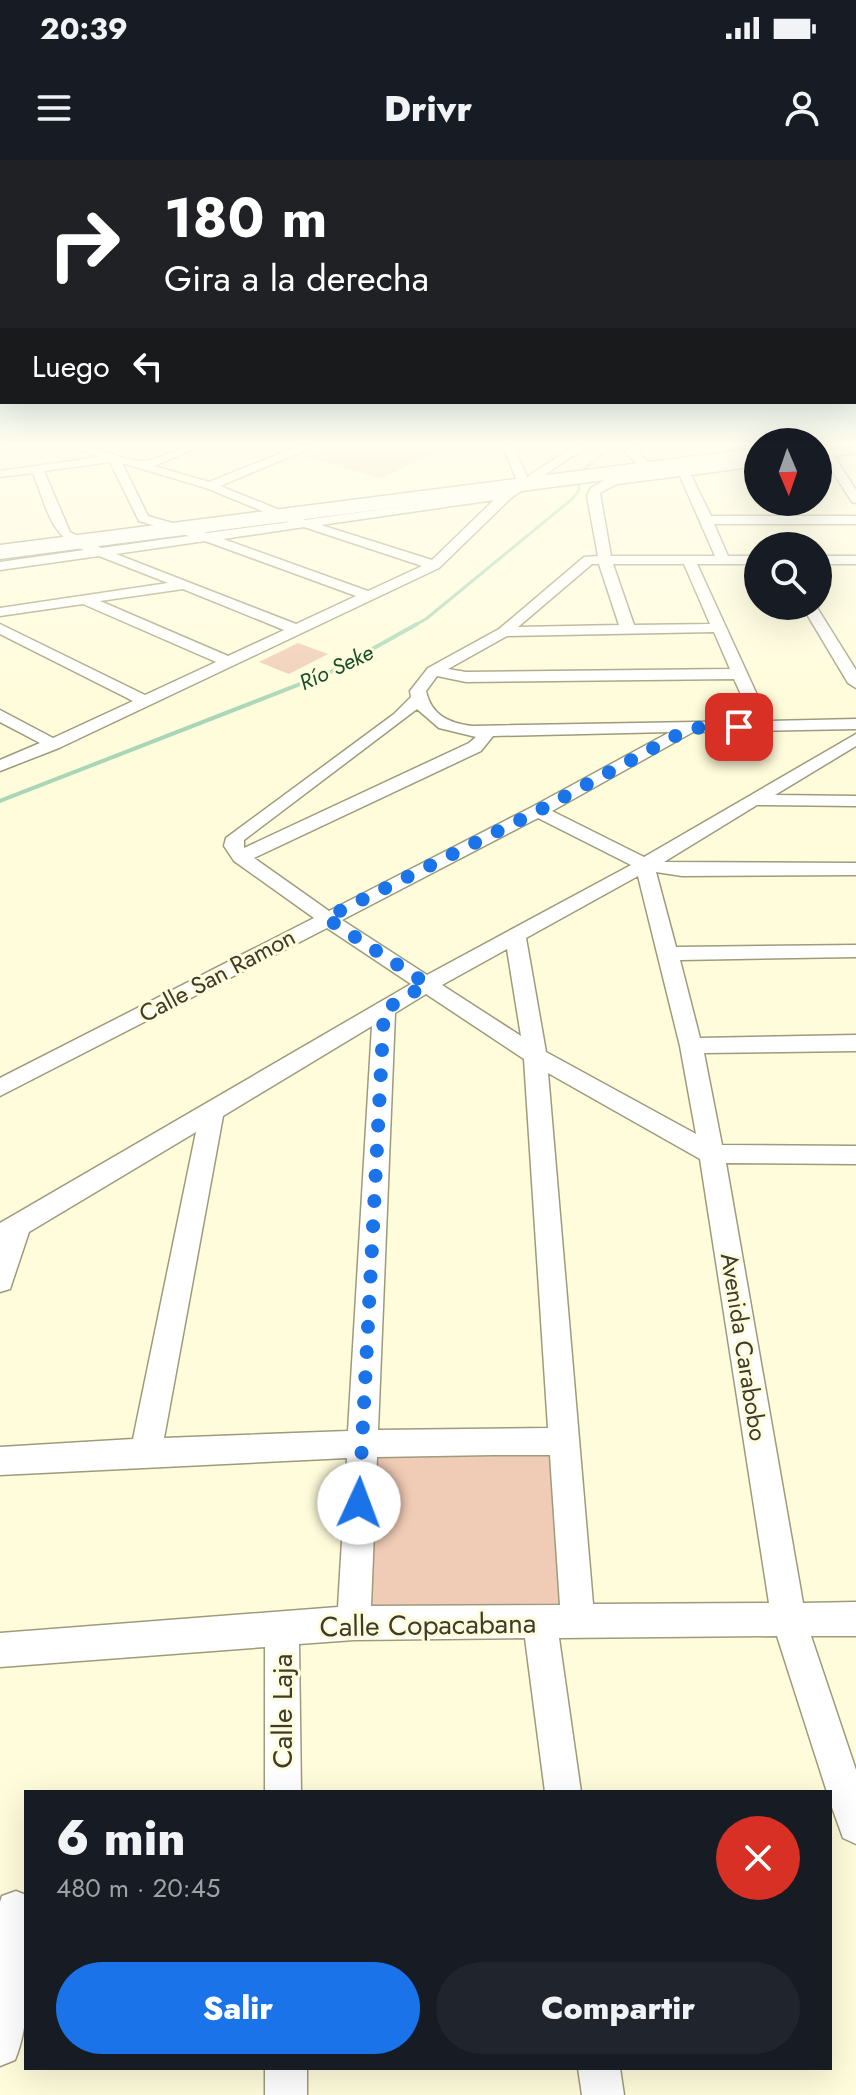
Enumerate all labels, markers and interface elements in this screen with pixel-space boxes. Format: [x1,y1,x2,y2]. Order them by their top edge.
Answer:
text: 20:39 [40,7,128,50]
text: Drivr [384,82,472,134]
icon: menu [32,86,76,130]
icon: person [780,86,824,130]
text: 180 m [164,177,327,258]
icon: right [32,192,136,296]
text: Gira a la derecha [164,252,429,304]
icon: left [126,344,170,388]
text: Luego [32,345,110,388]
north arrow [744,428,832,516]
map controls [744,428,832,620]
button: search [744,532,832,620]
water label: Río Seke [294,636,378,698]
pin [705,693,773,761]
icon: arrive [717,705,761,749]
street label: Calle San Ramon [133,919,301,1031]
street label: Avenida Carabobo [712,1251,776,1443]
position arrow [317,1461,401,1545]
street label: Calle Copacabana [319,1603,537,1647]
street label: Calle Laja [262,1654,303,1768]
text: 6 min [56,1804,186,1873]
button: close [716,1816,800,1900]
text: 480 m · 20:45 [56,1869,220,1907]
button: Salir [56,1962,420,2054]
button: Compartir [436,1962,800,2054]

